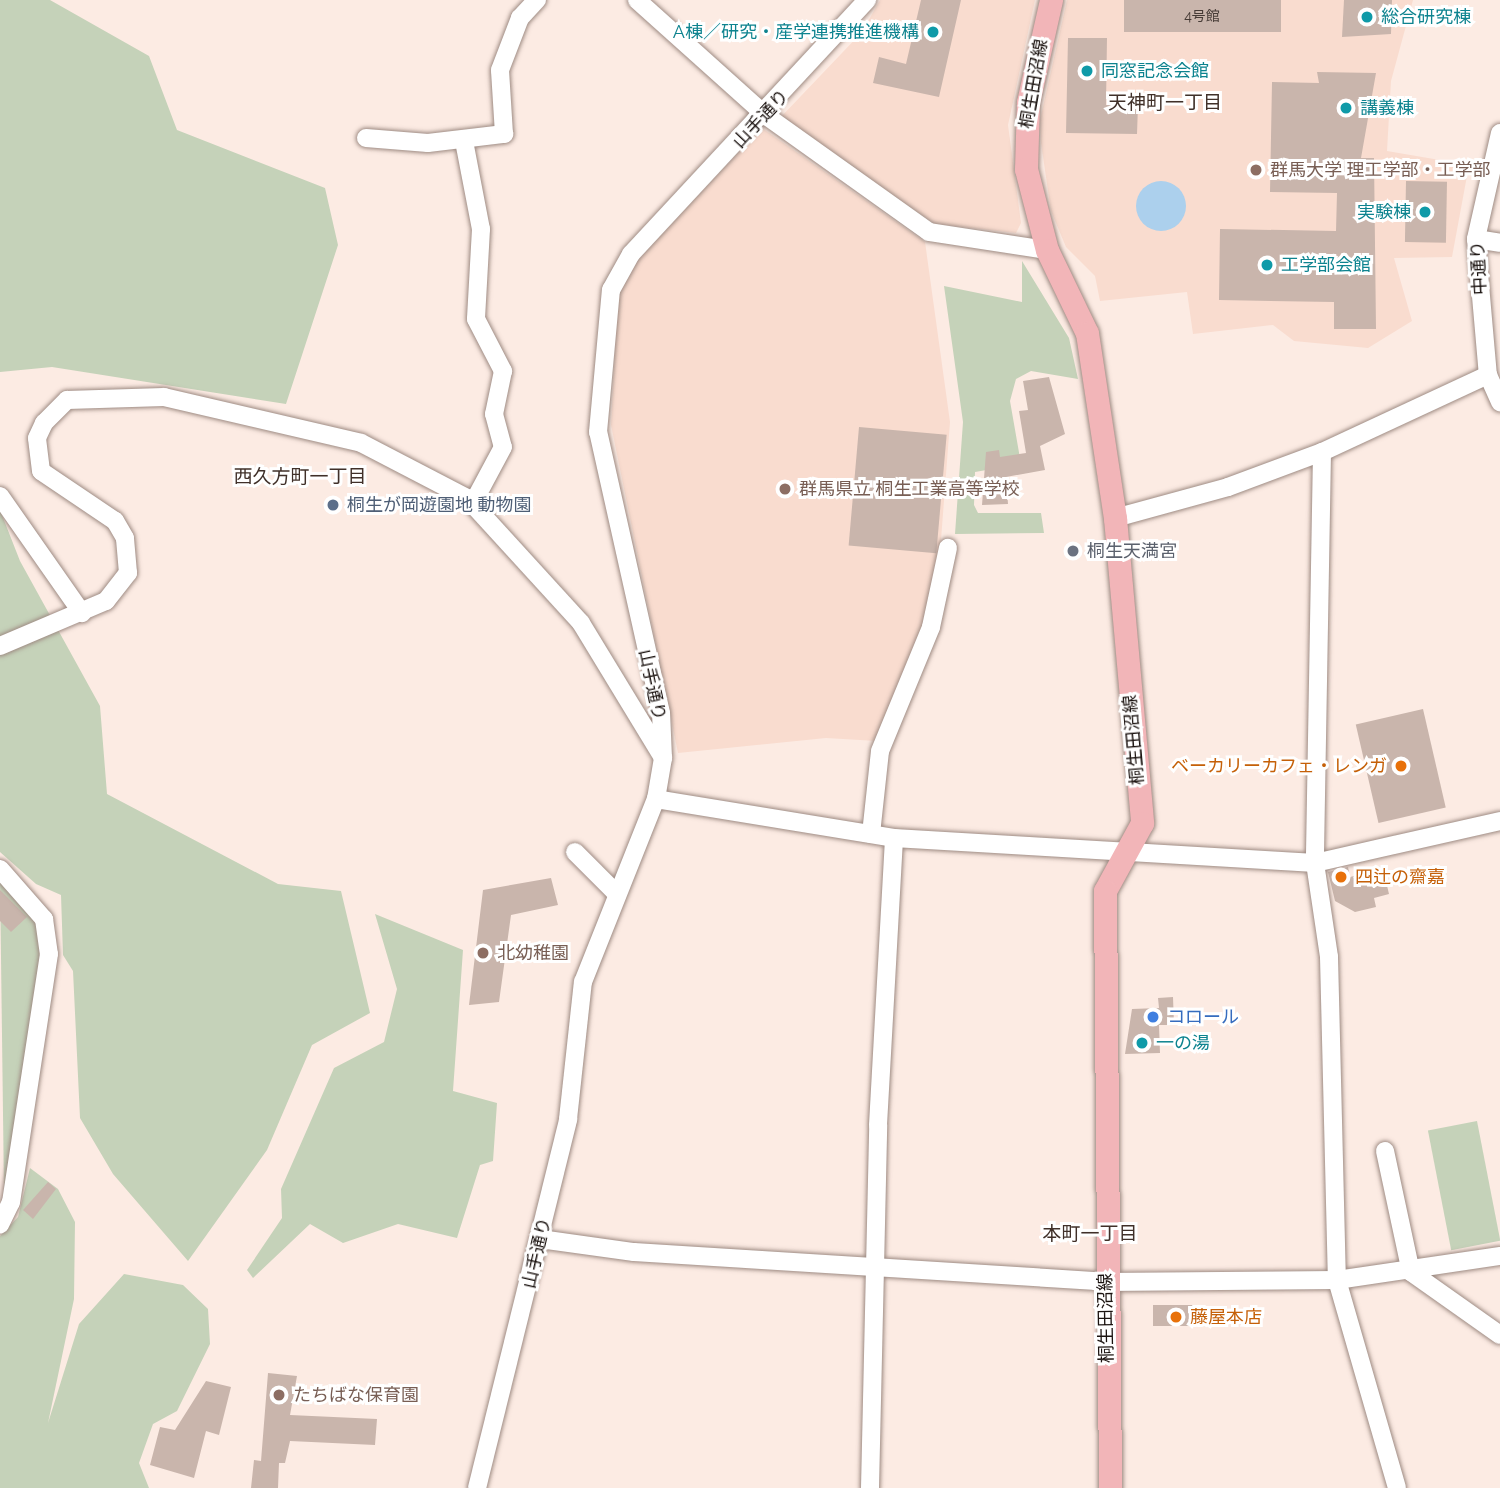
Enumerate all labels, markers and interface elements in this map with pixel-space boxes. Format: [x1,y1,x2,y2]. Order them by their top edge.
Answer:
place label: 総合研究棟 [1381,6,1471,28]
house number: 4号館 [1184,8,1220,24]
marker: 総合研究棟 [1359,9,1375,25]
place label: A棟／研究・産学連携推進機構 [673,21,919,43]
marker: A棟／研究・産学連携推進機構 [925,24,941,40]
street label: 桐生田沼線 [1016,38,1052,130]
place label: 同窓記念会館 [1101,60,1209,82]
marker: 同窓記念会館 [1079,63,1095,79]
street label: 山手通り [729,85,793,153]
district label: 天神町一丁目 [1108,92,1222,114]
place label: 講義棟 [1360,97,1414,119]
marker: 講義棟 [1338,100,1354,116]
place label: 群馬大学 理工学部・工学部 [1270,159,1491,181]
marker: 群馬大学 理工学部・工学部 [1248,162,1264,178]
place label: 実験棟 [1357,201,1411,223]
marker: 実験棟 [1417,204,1433,220]
street label: 中通り [1467,240,1491,296]
place label: 工学部会館 [1281,254,1371,276]
marker: 工学部会館 [1259,257,1275,273]
district label: 西久方町一丁目 [234,466,366,488]
place label: 群馬県立 桐生工業高等学校 [799,478,1020,500]
marker: 群馬県立 桐生工業高等学校 [777,481,793,497]
place label: 桐生が岡遊園地 動物園 [347,494,532,516]
marker: 桐生が岡遊園地 動物園 [325,497,341,513]
place label: 桐生天満宮 [1087,540,1177,562]
marker: 桐生天満宮 [1065,543,1081,559]
street label: 山手通り [634,648,670,722]
street label: 桐生田沼線 [1119,694,1149,786]
place label: ベーカリーカフェ・レンガ [1171,755,1387,777]
marker: ベーカリーカフェ・レンガ [1393,758,1409,774]
place label: 四辻の齋嘉 [1355,866,1445,888]
marker: 四辻の齋嘉 [1333,869,1349,885]
place label: 北幼稚園 [497,942,569,964]
marker: 北幼稚園 [475,945,491,961]
place label: コロール [1167,1006,1239,1028]
marker: コロール [1145,1009,1161,1025]
place label: 一の湯 [1156,1032,1210,1054]
marker: 一の湯 [1134,1035,1150,1051]
street label: 山手通り [518,1215,556,1291]
district label: 本町一丁目 [1043,1223,1137,1245]
street label: 桐生田沼線 [1094,1273,1118,1363]
place label: 藤屋本店 [1190,1306,1262,1328]
marker: 藤屋本店 [1168,1309,1184,1325]
place label: たちばな保育園 [293,1384,419,1406]
marker: たちばな保育園 [271,1387,287,1403]

